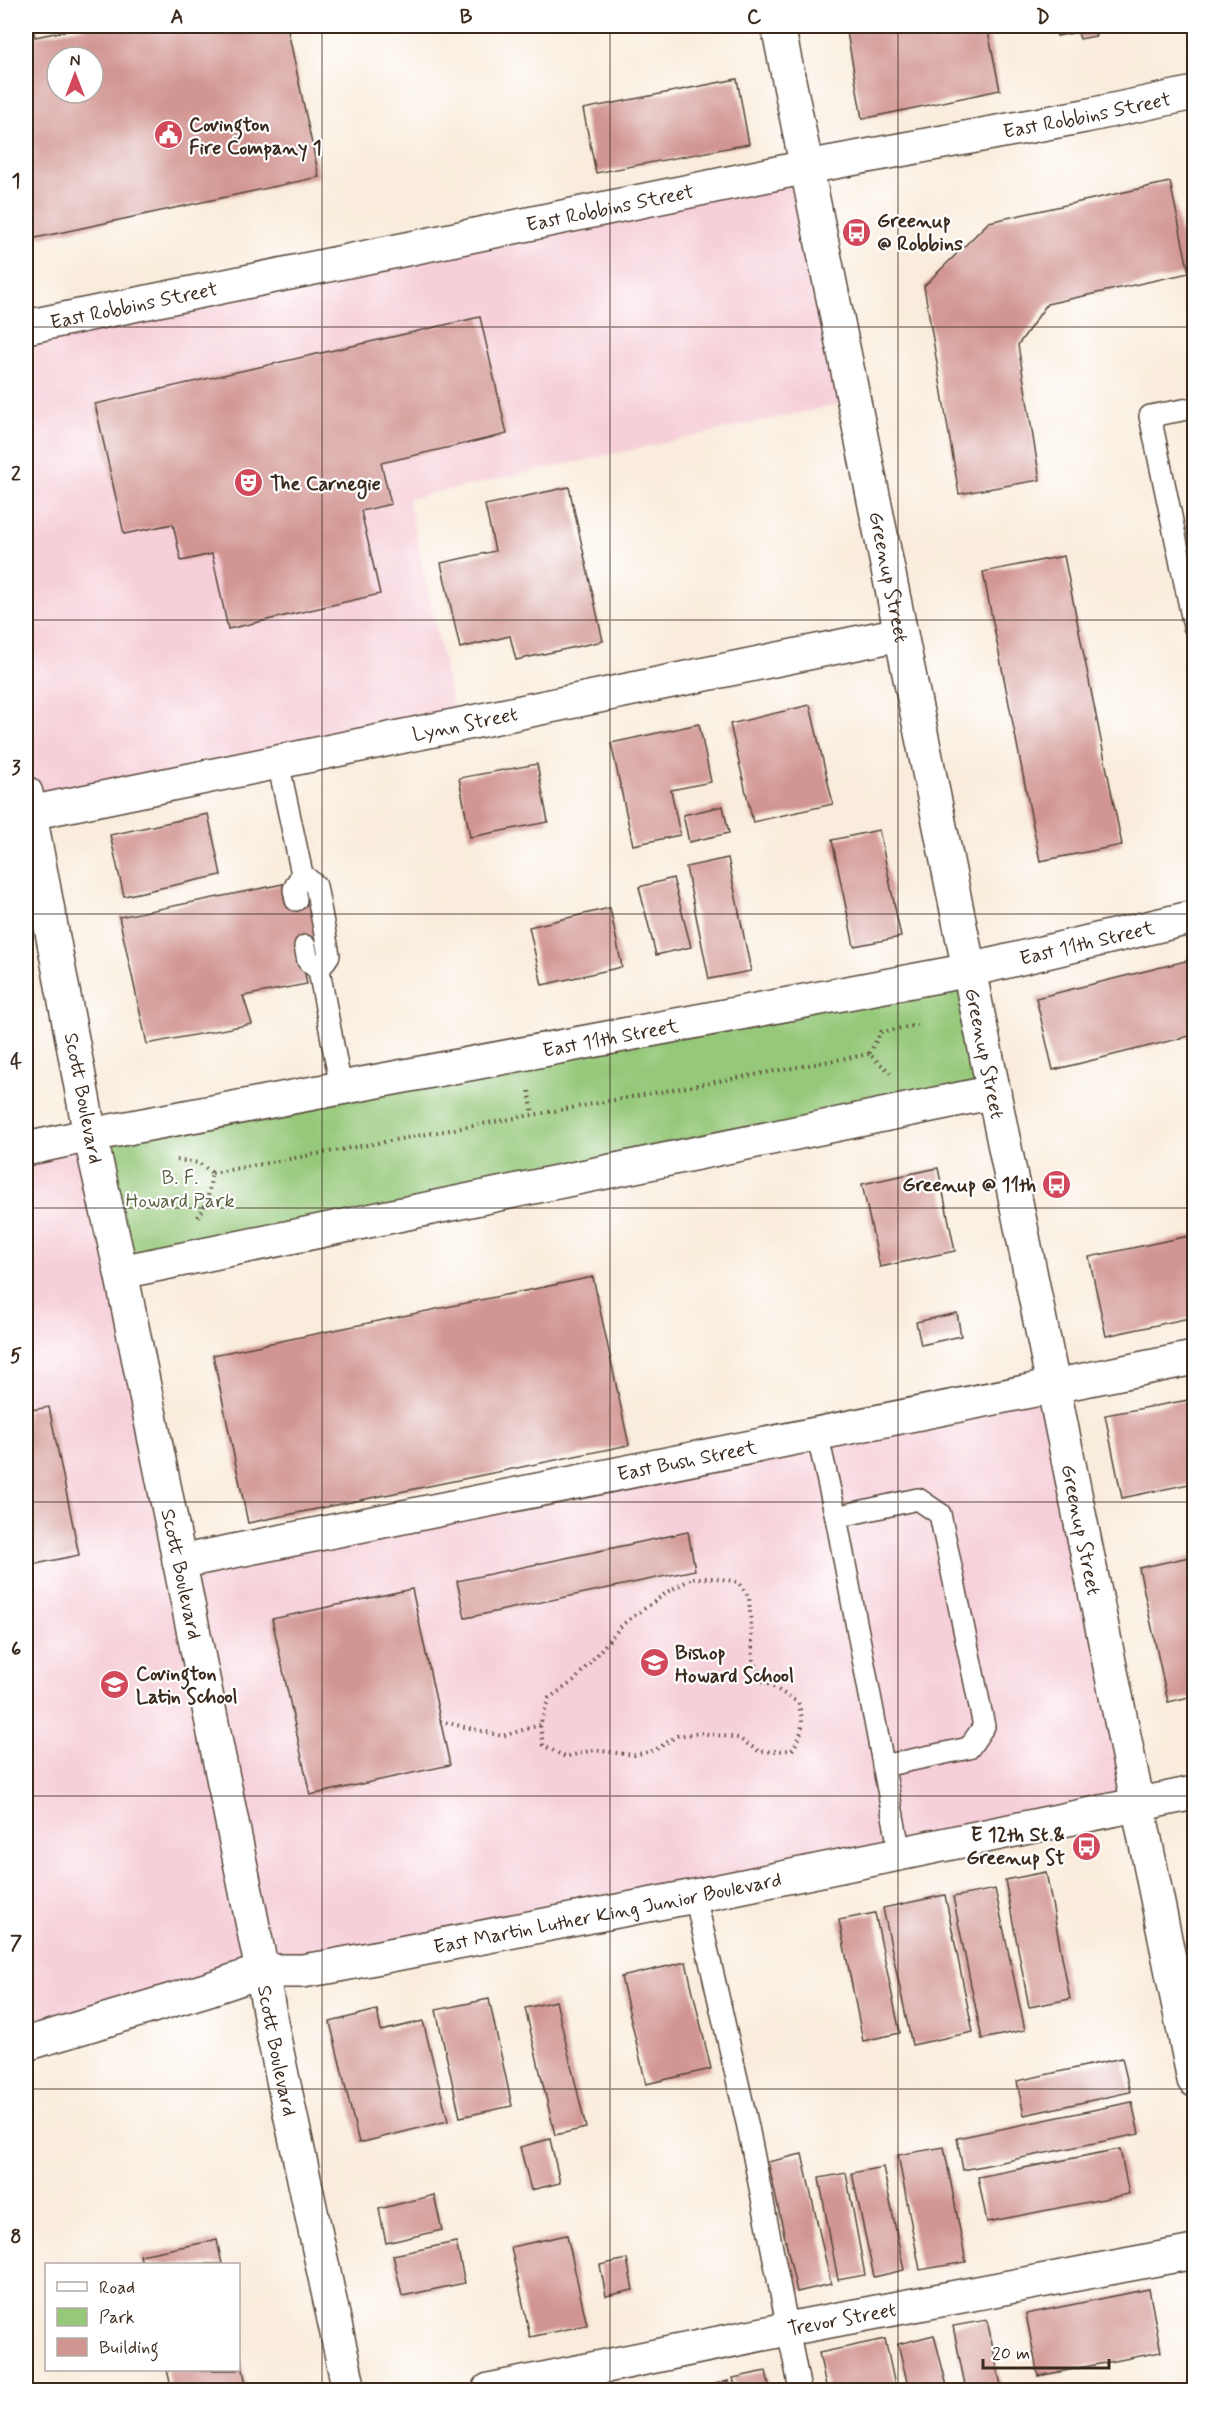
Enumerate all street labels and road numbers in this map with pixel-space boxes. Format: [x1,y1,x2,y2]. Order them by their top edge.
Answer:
street label: East Robbins Street [1001,86,1174,146]
street label: East Robbins Street [524,179,696,239]
street label: East Robbins Street [48,276,220,337]
street label: Greenup Street [861,509,914,645]
street label: Lynn Street [410,701,520,749]
street label: East 11th Street [1017,915,1158,973]
street label: Greenup Street [957,986,1010,1122]
street label: East 11th Street [540,1013,681,1065]
street label: Scott Boulevard [57,1031,108,1166]
street label: East Bush Street [615,1434,760,1489]
street label: Greenup Street [1054,1462,1107,1598]
street label: Scott Boulevard [154,1507,208,1642]
street label: East Martin Luther King Junior Boulevard [431,1867,784,1961]
street label: Scott Boulevard [250,1983,302,2119]
street label: Trevor Street [786,2297,899,2344]

